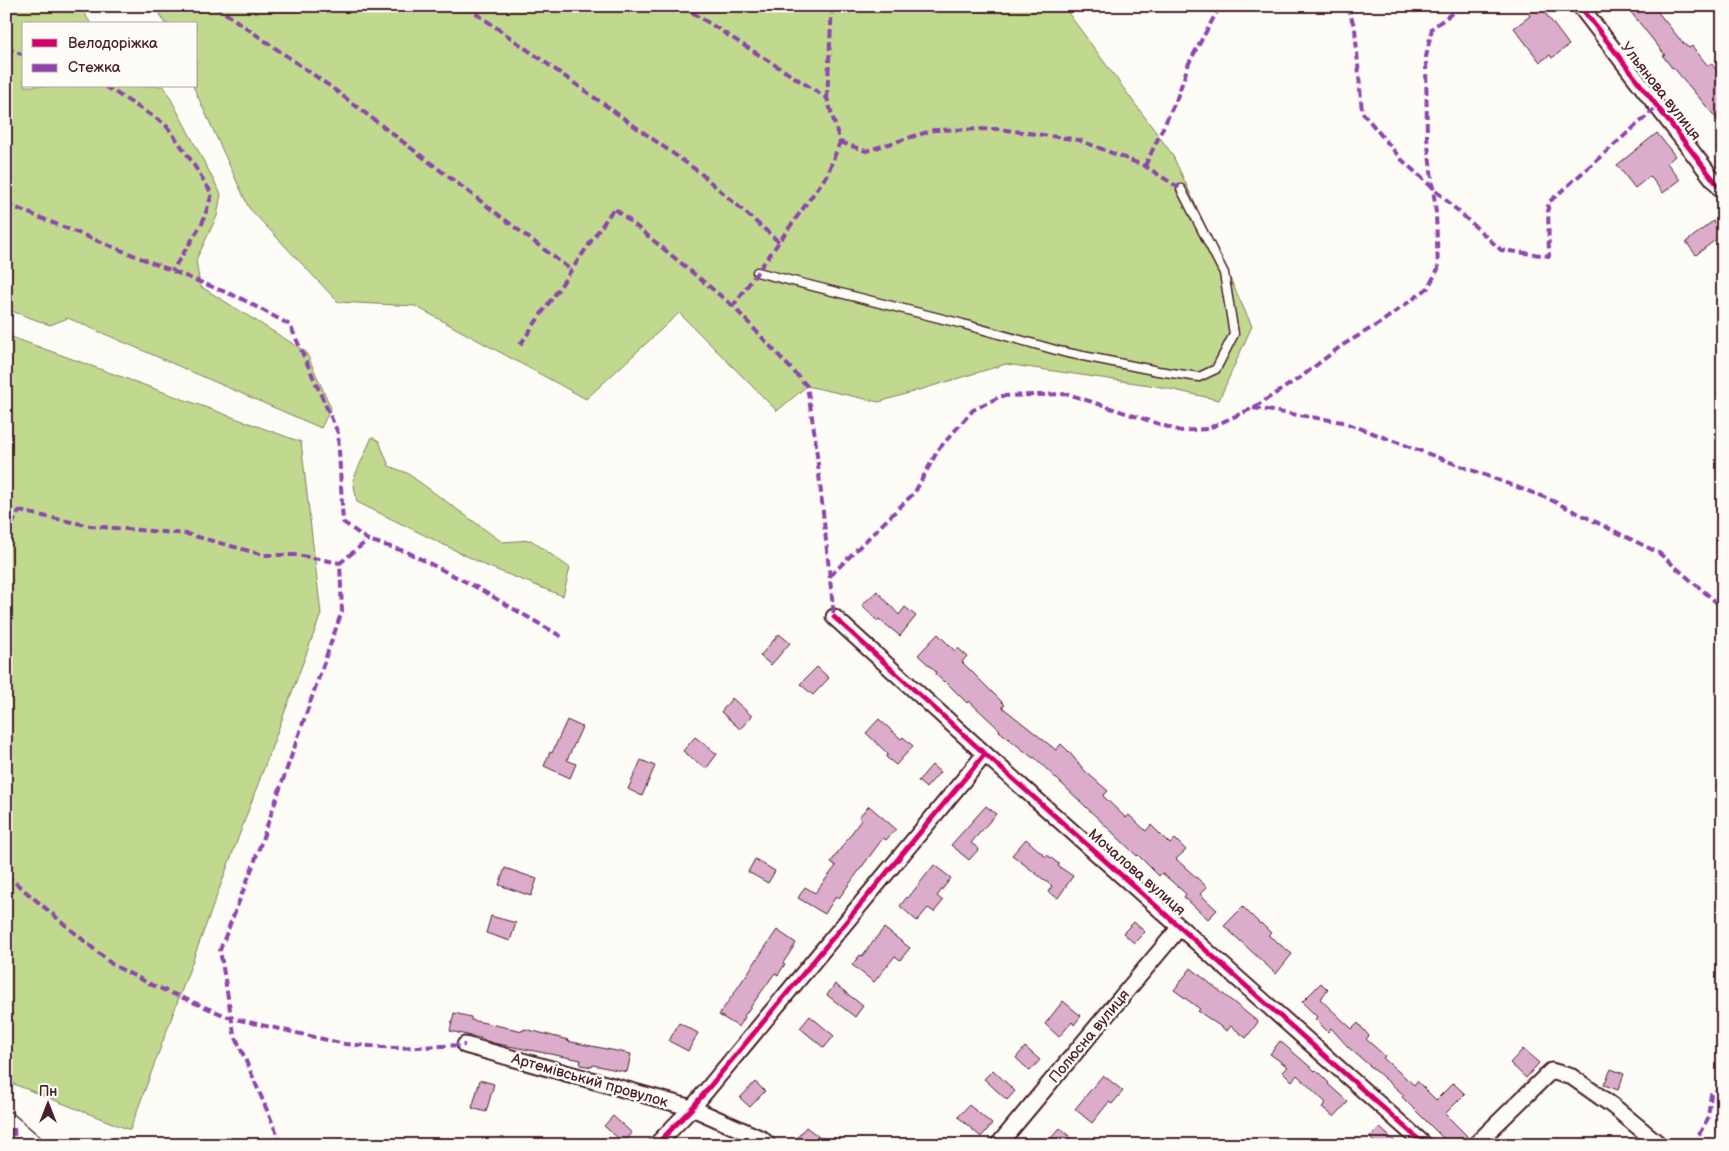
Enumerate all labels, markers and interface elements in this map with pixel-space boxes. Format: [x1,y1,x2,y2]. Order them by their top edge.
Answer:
legend [22,22,198,88]
text: Велодоріжка [68,34,158,53]
street label: Ульянова вулиця [1616,38,1705,144]
text: Стежка [68,58,121,77]
street label: Мочалова вулиця [1084,825,1189,920]
street label: Полюсна вулиця [1045,986,1134,1087]
street label: Артемівський провулок [509,1049,670,1112]
north arrow [22,1078,72,1128]
text: Пн [39,1083,57,1100]

